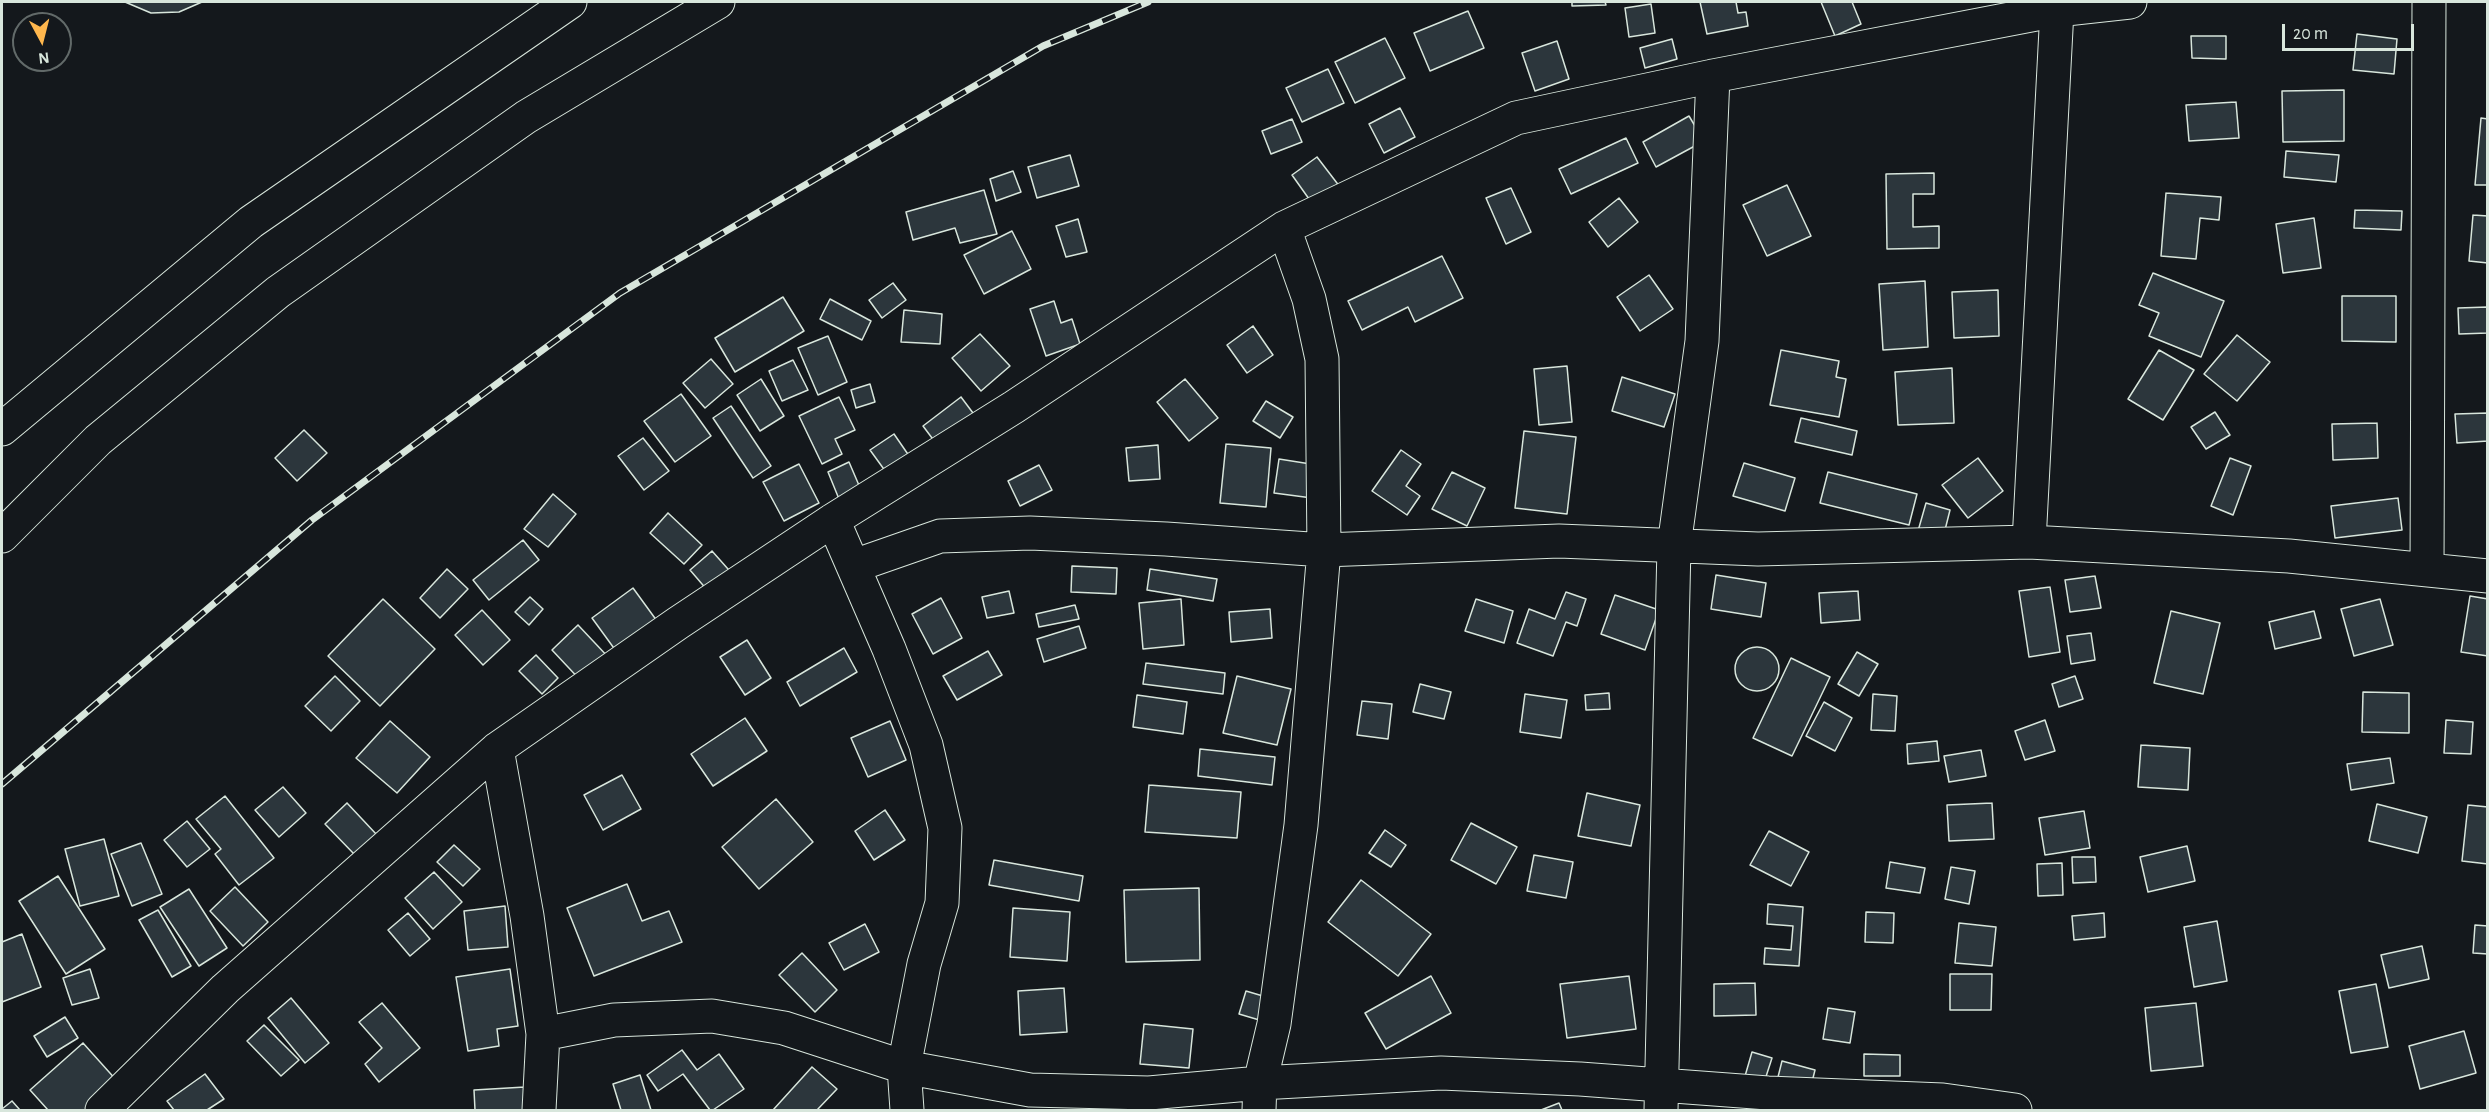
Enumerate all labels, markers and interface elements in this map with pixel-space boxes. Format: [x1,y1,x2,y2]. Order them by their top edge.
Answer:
north arrow [12,12,72,72]
scale bar [2285,12,2417,50]
text: 20 m [2293,25,2328,43]
text: N [37,49,50,66]

